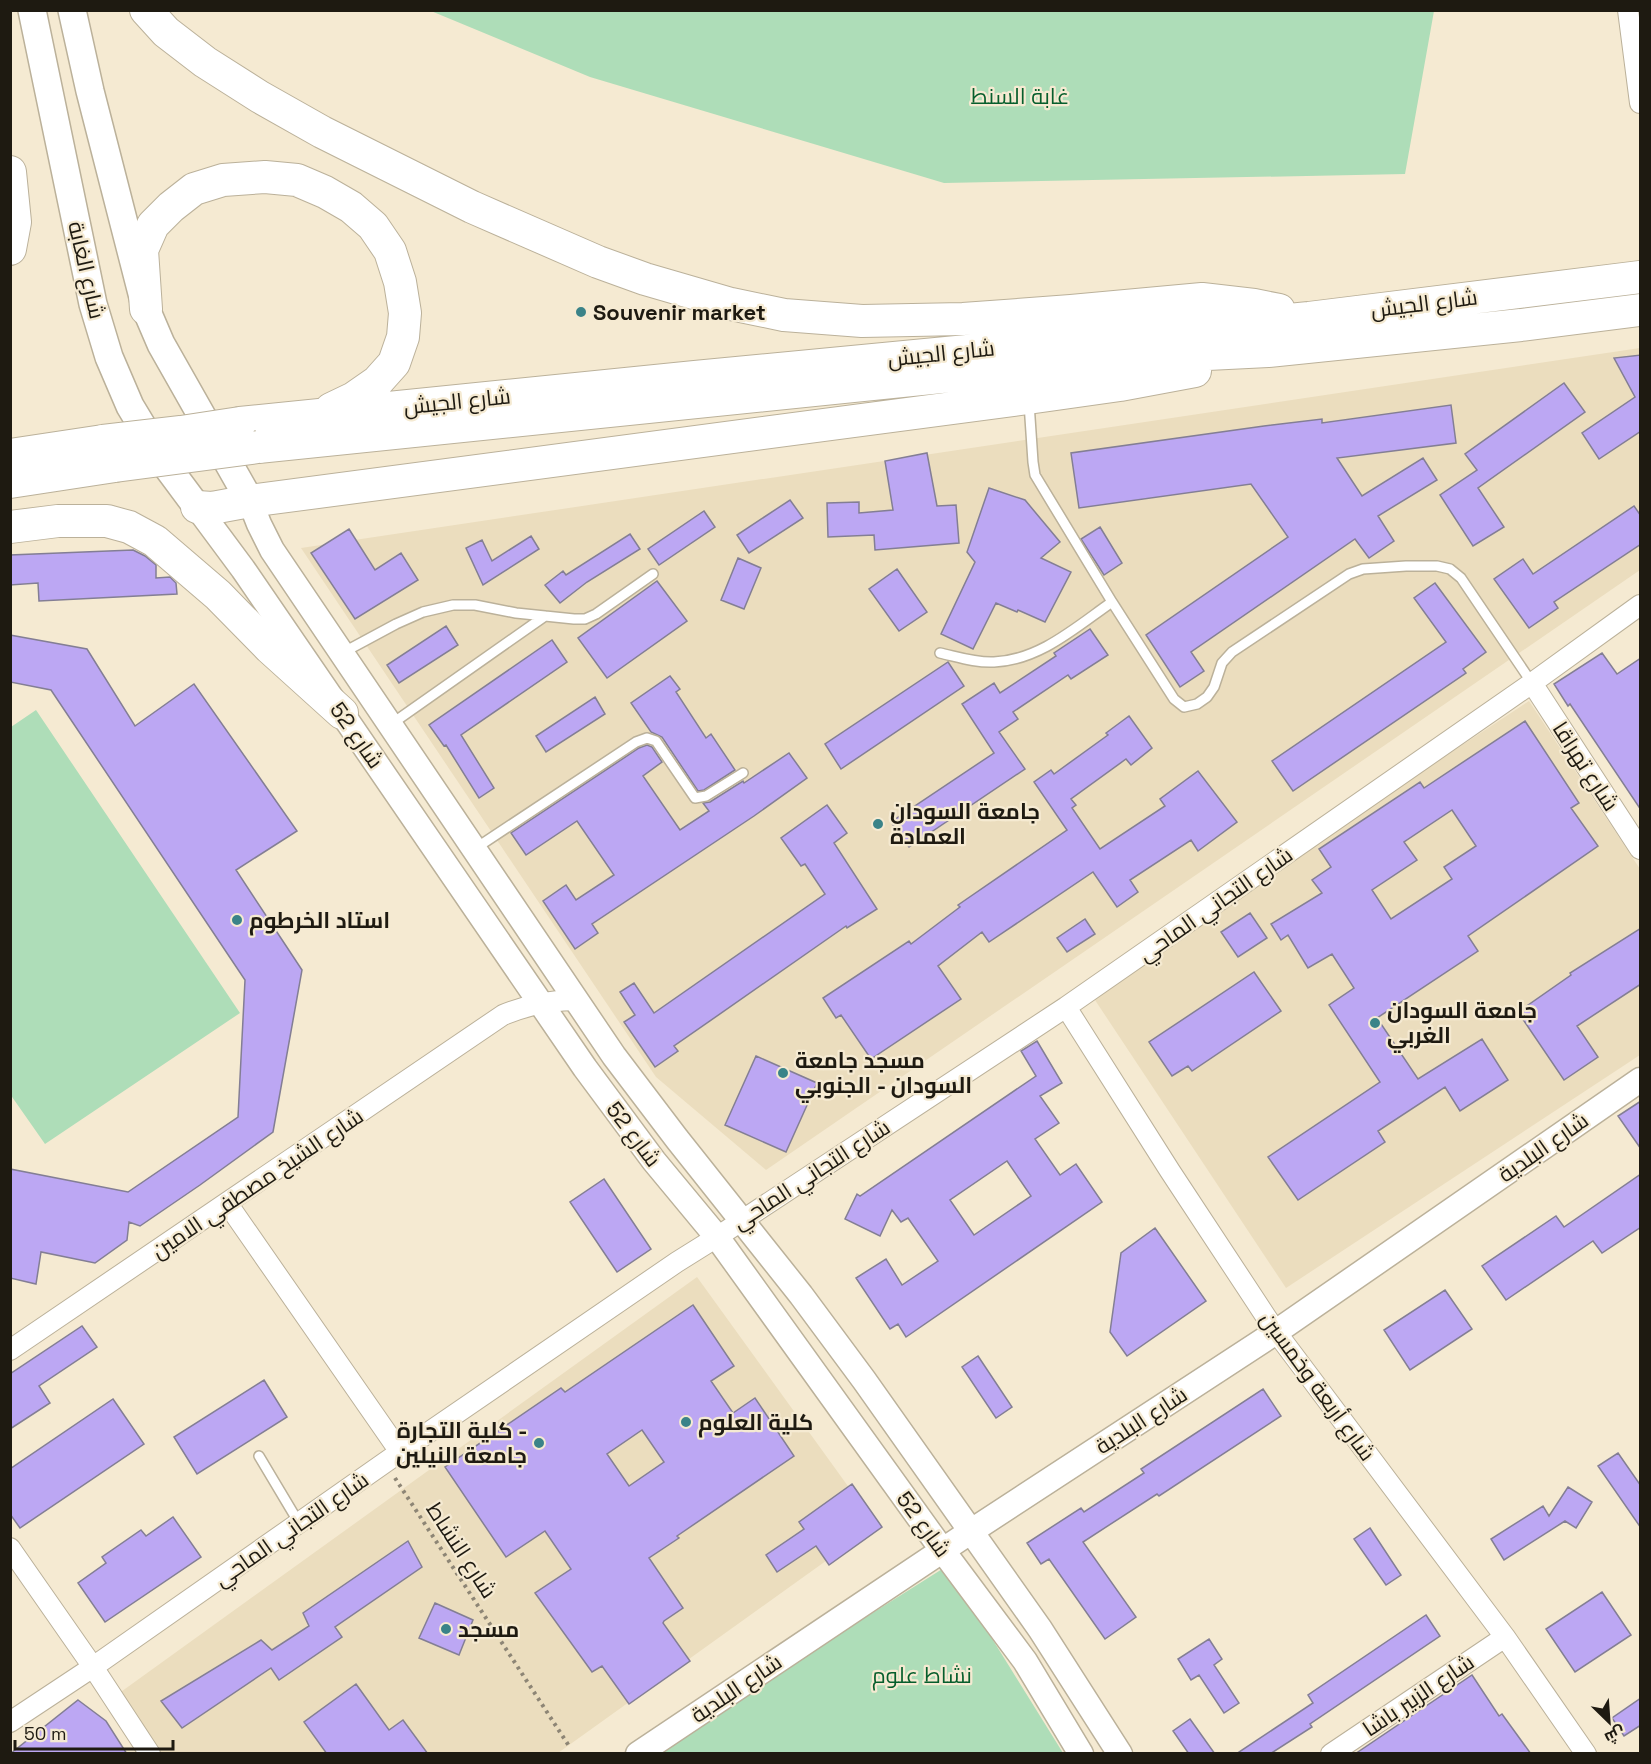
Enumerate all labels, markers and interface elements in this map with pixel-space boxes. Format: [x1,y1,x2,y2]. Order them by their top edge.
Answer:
park label: غابة السنط [971,82,1069,110]
street label: شارع الغابة [61,218,112,322]
street label: شارع الجيش [1369,283,1479,324]
place label: Souvenir market [593,298,766,326]
marker: Souvenir market [574,305,588,319]
street label: شارع الجيش [886,333,996,374]
street label: شارع الجيش [402,381,512,422]
street label: شارع 52 [323,696,390,774]
street label: شارع تهراقا [1546,716,1625,817]
place label: جامعة السودان العمادة [890,797,1040,850]
marker: جامعة السودان العمادة [871,817,885,831]
street label: شارع التجاني الماحي [1132,840,1299,970]
place label: استاد الخرطوم [249,906,390,936]
marker: استاد الخرطوم [230,913,244,927]
place label: جامعة السودان الغربي [1387,996,1537,1053]
marker: جامعة السودان الغربي [1368,1016,1382,1030]
place label: مسجد جامعة السودان - الجنوبي [795,1046,972,1103]
marker: مسجد جامعة السودان - الجنوبي [776,1066,790,1080]
street label: شارع 52 [600,1096,668,1173]
street label: شارع الشيخ مصطفي الامين [146,1102,370,1267]
street label: شارع البلدية [1492,1106,1594,1189]
street label: شارع التجاني الماحي [727,1113,897,1238]
street label: شارع أربعة وخمسين [1254,1306,1382,1467]
street label: شارع البلدية [1090,1380,1193,1461]
place label: كلية العلوم [698,1408,813,1438]
marker: كلية العلوم [679,1415,693,1429]
place label: كلية التجارة - جامعة النيلين [396,1416,527,1469]
marker: كلية التجارة - جامعة النيلين [532,1436,546,1450]
street label: شارع التجاني الماحي [208,1465,375,1595]
street label: شارع 52 [890,1486,957,1563]
street label: شارع النشاط [420,1497,503,1604]
place label: مسجد [458,1615,519,1643]
marker: مسجد [439,1622,453,1636]
street label: شارع البلدية [685,1647,787,1729]
street label: شارع الزبير باشا [1357,1647,1480,1743]
park label: نشاط علوم [872,1661,972,1691]
north arrow [1579,1692,1639,1752]
scale bar [15,1713,172,1751]
text: ش [1601,1721,1629,1749]
text: 50 m [24,1722,66,1745]

